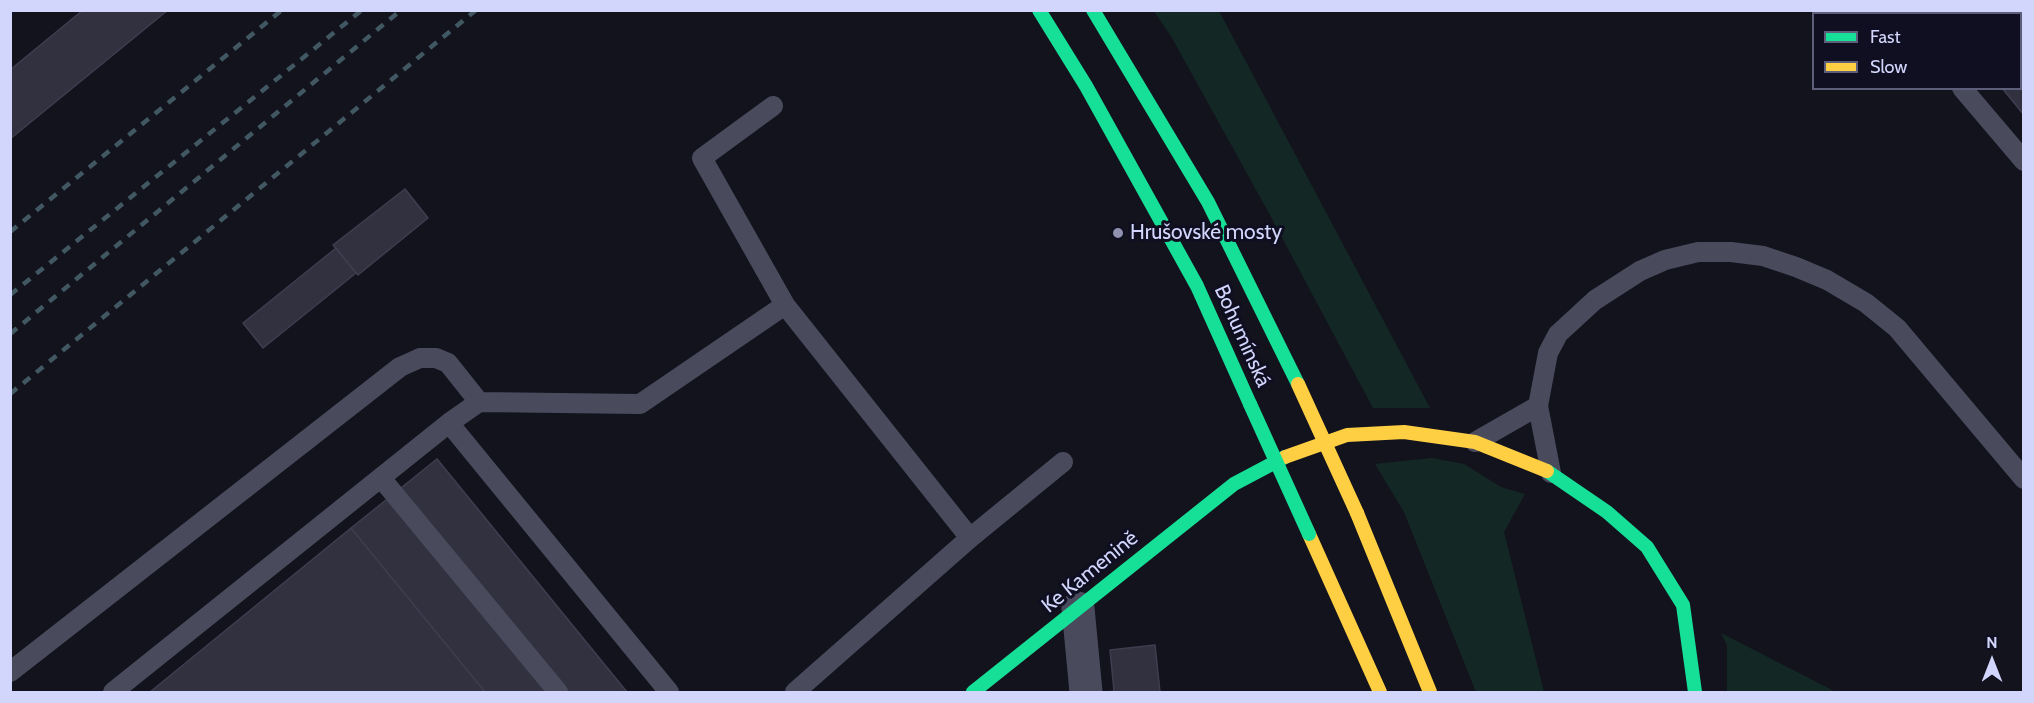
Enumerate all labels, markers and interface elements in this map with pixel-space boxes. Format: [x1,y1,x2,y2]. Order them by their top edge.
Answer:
legend [1812,12,2022,90]
text: Fast [1870,26,1901,48]
text: Slow [1870,56,1907,78]
place label: Hrušovské mosty [1130,220,1282,246]
marker: Hrušovské mosty [1111,226,1125,240]
street label: Bohumínská [1208,281,1276,391]
street label: Ke Kamenině [1037,526,1143,618]
north arrow [1962,631,2022,691]
text: N [1986,633,1998,652]

